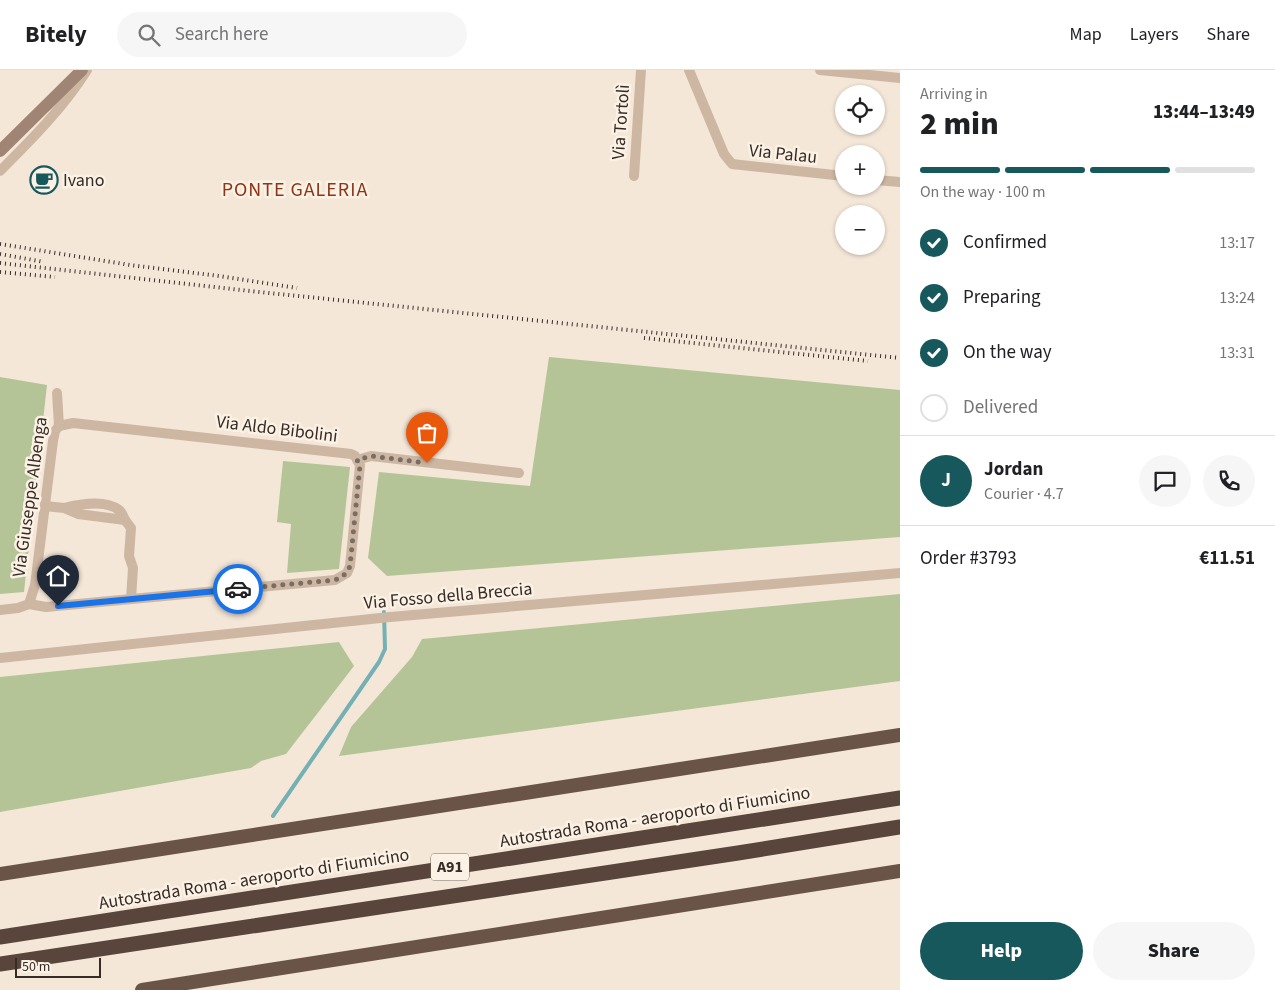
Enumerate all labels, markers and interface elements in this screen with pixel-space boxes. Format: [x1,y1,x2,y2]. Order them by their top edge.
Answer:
search box [117,12,467,57]
text: Bitely [25,17,87,52]
icon: search [135,21,163,49]
text: Search here [175,21,268,48]
text: Map [1070,22,1102,47]
text: Layers [1130,22,1179,47]
text: Share [1207,22,1250,47]
street label: Via Tortolì [606,83,636,161]
text: Arriving in [920,83,988,105]
map controls [835,85,885,255]
button: locate [835,85,885,135]
text: 13:44–13:49 [1153,99,1255,126]
text: 2 min [920,101,999,147]
street label: Via Palau [748,138,818,170]
button: + [835,145,885,195]
cafe icon: Ivano [29,165,59,195]
place label: Ivano [63,168,104,193]
district label: PONTE GALERIA [222,176,368,204]
text: On the way · 100 m [920,181,1045,203]
button: − [835,205,885,255]
icon: check [920,229,948,257]
text: Confirmed [963,229,1047,256]
text: 13:17 [1219,232,1255,254]
icon: check [920,284,948,312]
text: Preparing [963,284,1041,311]
text: 13:24 [1219,287,1255,309]
icon: check [920,339,948,367]
text: On the way [963,339,1052,366]
text: 13:31 [1219,342,1255,364]
text: Delivered [963,394,1038,421]
street label: Via Aldo Bibolini [215,409,339,449]
pin [406,412,448,463]
street label: Via Giuseppe Albenga [6,415,54,579]
icon: bag [413,419,441,447]
button: chat [1139,455,1191,507]
button: phone [1203,455,1255,507]
text: Jordan [984,456,1043,483]
text: J [941,467,951,494]
text: Courier · 4.7 [984,483,1064,505]
text: Order #3793 [920,545,1017,572]
text: €11.51 [1199,545,1255,572]
pin [37,555,79,606]
icon: home [44,562,72,590]
courier [213,564,263,614]
icon: car [224,575,252,603]
street label: Via Fosso della Breccia [363,576,533,616]
street label: Autostrada Roma - aeroporto di Fiumicino [498,780,812,854]
street label: Autostrada Roma - aeroporto di Fiumicino [97,842,411,916]
road number: A91 [431,854,469,880]
button: Help [920,922,1083,980]
button: Share [1093,922,1255,980]
scale bar [15,955,101,978]
text: 50 m [22,957,50,977]

